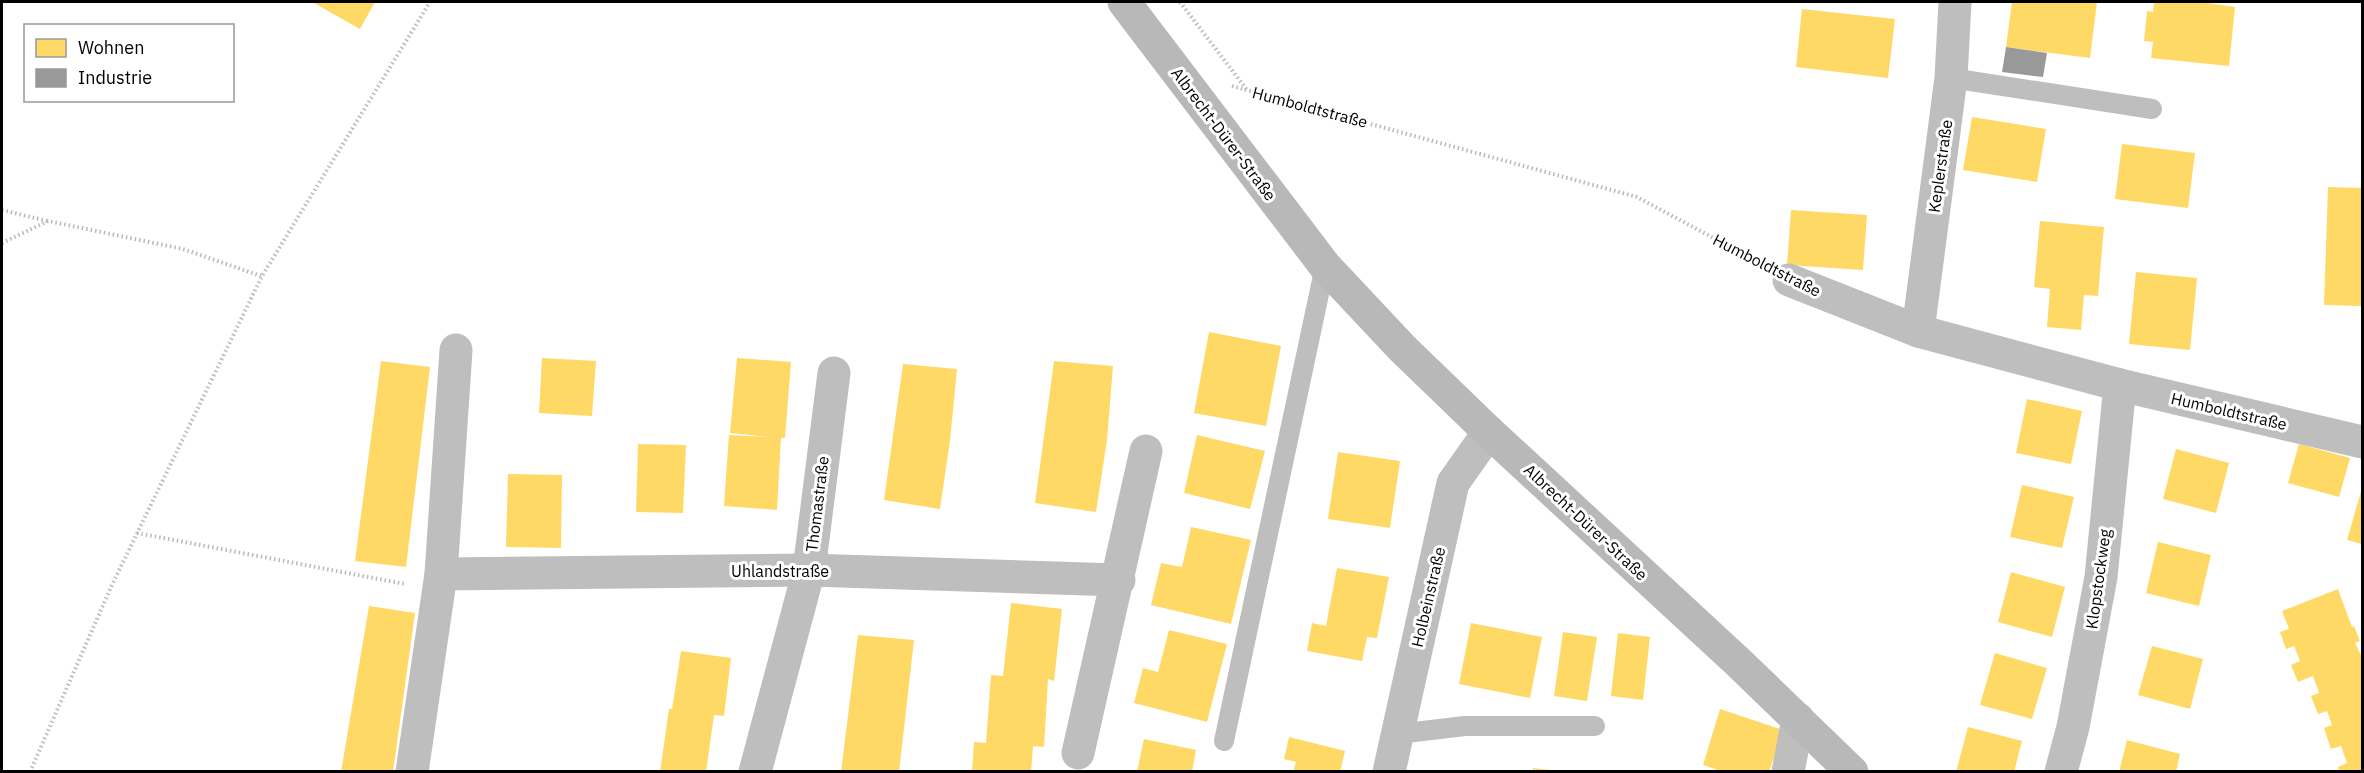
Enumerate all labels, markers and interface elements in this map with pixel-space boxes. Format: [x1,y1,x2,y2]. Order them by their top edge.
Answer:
legend [24,24,234,102]
text: Wohnen [78,36,144,59]
street label: Albrecht-Dürer-Straße [1167,63,1281,205]
text: Industrie [78,66,152,89]
street label: Humboldtstraße [1250,82,1370,132]
street label: Keplerstraße [1924,118,1956,214]
street label: Humboldtstraße [1710,229,1825,301]
street label: Humboldtstraße [2169,388,2289,434]
street label: Thomastraße [801,455,833,553]
street label: Albrecht-Dürer-Straße [1520,460,1652,585]
street label: Klopstockweg [2081,527,2115,630]
street label: Holbeinstraße [1407,545,1449,649]
street label: Uhlandstraße [731,561,829,581]

